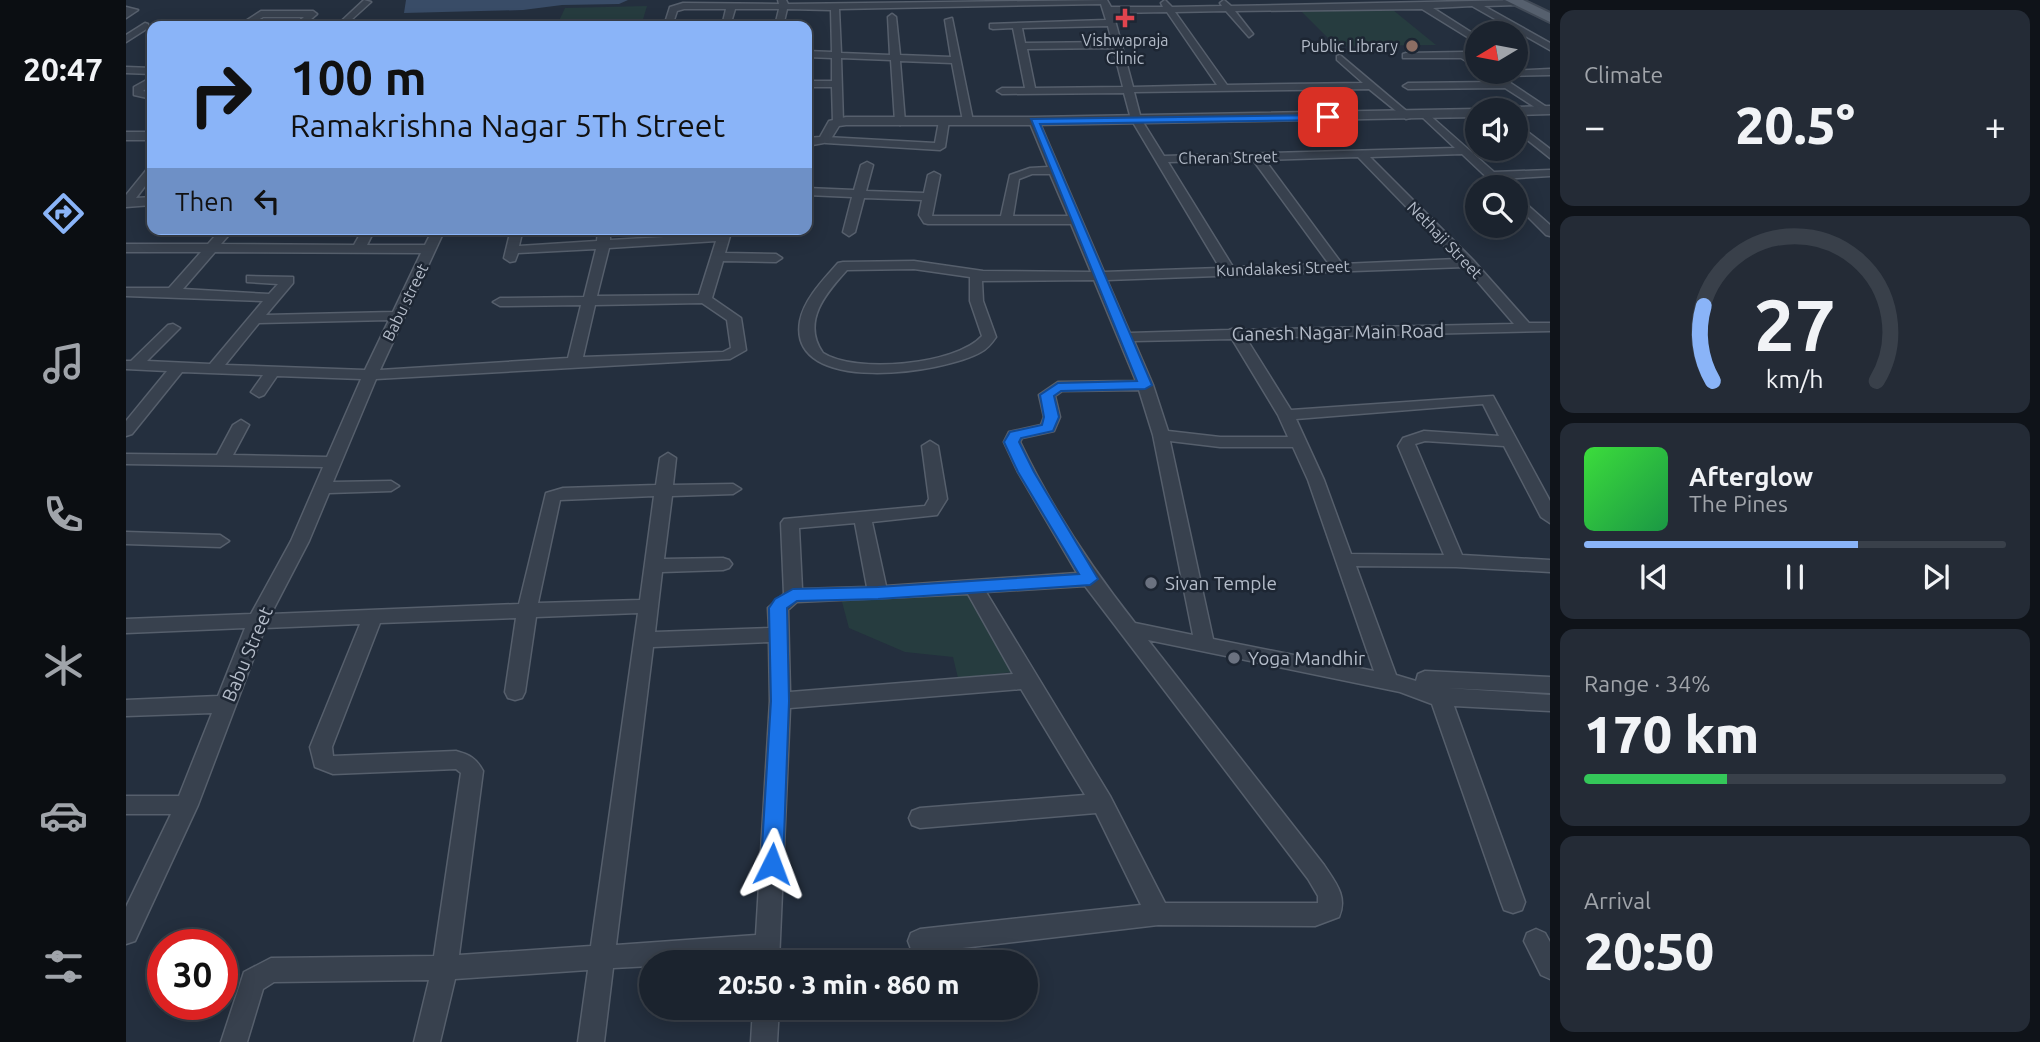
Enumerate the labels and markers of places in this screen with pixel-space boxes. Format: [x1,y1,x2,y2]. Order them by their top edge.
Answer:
marker: Vishwapraja Clinic [1115,8,1135,28]
place label: Vishwapraja Clinic [1082,31,1169,67]
place label: Public Library [1301,37,1398,55]
marker: Public Library [1404,38,1420,54]
pin [1298,87,1358,147]
place label: Sivan Temple [1165,572,1277,594]
marker: Sivan Temple [1143,575,1159,591]
place label: Yoga Mandhir [1248,647,1365,669]
marker: Yoga Mandhir [1226,650,1242,666]

